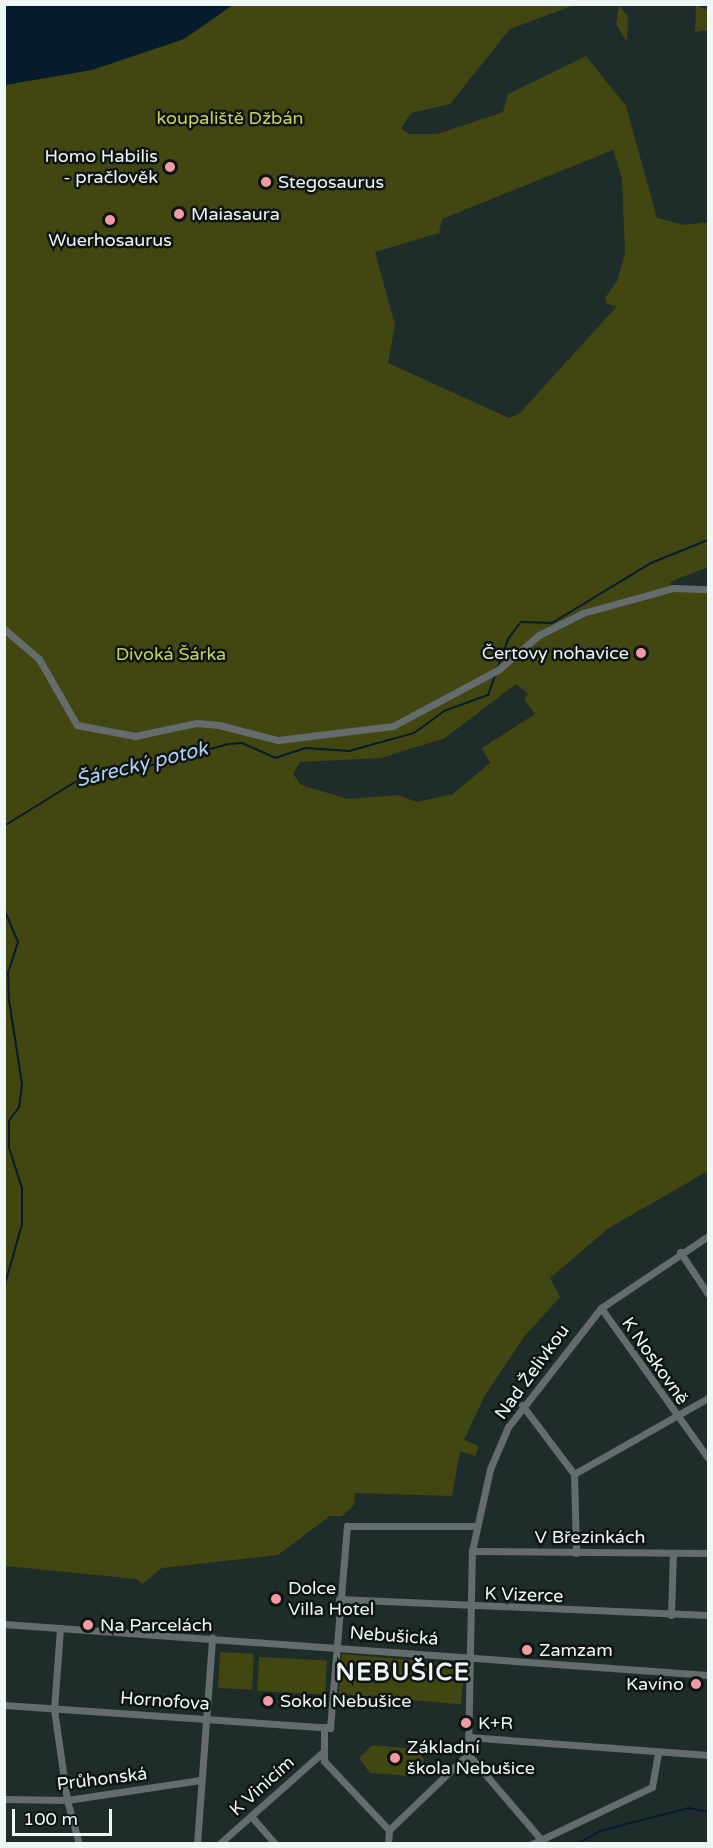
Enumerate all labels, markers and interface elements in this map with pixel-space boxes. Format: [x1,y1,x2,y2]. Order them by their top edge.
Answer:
park label: koupaliště Džbán [156,107,304,129]
place label: Homo Habilis - pračlověk [44,146,158,188]
marker: Homo Habilis - pračlověk [163,160,177,174]
place label: Stegosaurus [278,171,384,193]
marker: Stegosaurus [259,175,273,189]
place label: Maiasaura [191,203,280,225]
marker: Maiasaura [172,207,186,221]
marker: Wuerhosaurus [103,213,117,227]
place label: Wuerhosaurus [48,229,172,251]
place label: Čertovy nohavice [482,642,629,664]
park label: Divoká Šárka [116,643,226,665]
marker: Čertovy nohavice [634,646,648,660]
water label: Šárecký potok [74,737,210,793]
street label: K Noskovně [617,1313,693,1409]
street label: Nad Želivkou [490,1320,574,1424]
street label: V Březinkách [534,1526,646,1548]
place label: Dolce Villa Hotel [288,1578,374,1620]
street label: K Vizerce [484,1583,564,1607]
marker: Dolce Villa Hotel [269,1592,283,1606]
place label: Na Parcelách [100,1614,212,1636]
marker: Na Parcelách [81,1618,95,1632]
street label: Nebušická [349,1622,439,1650]
place label: Zamzam [539,1639,613,1661]
marker: Zamzam [520,1643,534,1657]
district label: NEBUŠICE [335,1659,471,1687]
place label: Kavíno [626,1673,684,1695]
marker: Kavíno [689,1677,703,1691]
street label: Hornofova [119,1687,211,1715]
place label: Sokol Nebušice [280,1690,411,1712]
marker: Sokol Nebušice [261,1694,275,1708]
place label: K+R [478,1712,513,1734]
marker: K+R [459,1716,473,1730]
place label: Základní škola Nebušice [407,1737,535,1780]
street label: K Vinicím [225,1751,299,1821]
marker: Základní škola Nebušice [388,1751,402,1765]
street label: Průhonská [55,1763,149,1795]
scale bar [15,1797,116,1835]
text: 100 m [23,1808,78,1830]

